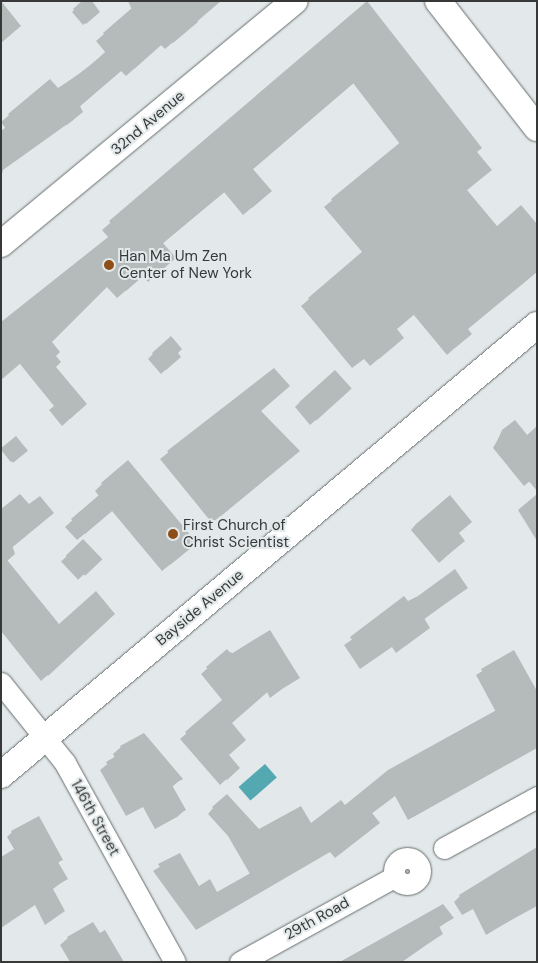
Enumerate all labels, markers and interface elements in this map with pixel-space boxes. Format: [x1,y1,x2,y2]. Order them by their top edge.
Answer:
street label: 32nd Avenue [108,87,188,159]
place label: Han Ma Um Zen Center of New York [119,247,252,282]
marker: Han Ma Um Zen Center of New York [103,259,115,271]
place label: First Church of Christ Scientist [183,516,289,551]
marker: First Church of Christ Scientist [167,528,179,540]
street label: Bayside Avenue [153,566,247,650]
street label: 146th Street [67,777,123,859]
street label: 29th Road [281,894,353,944]

